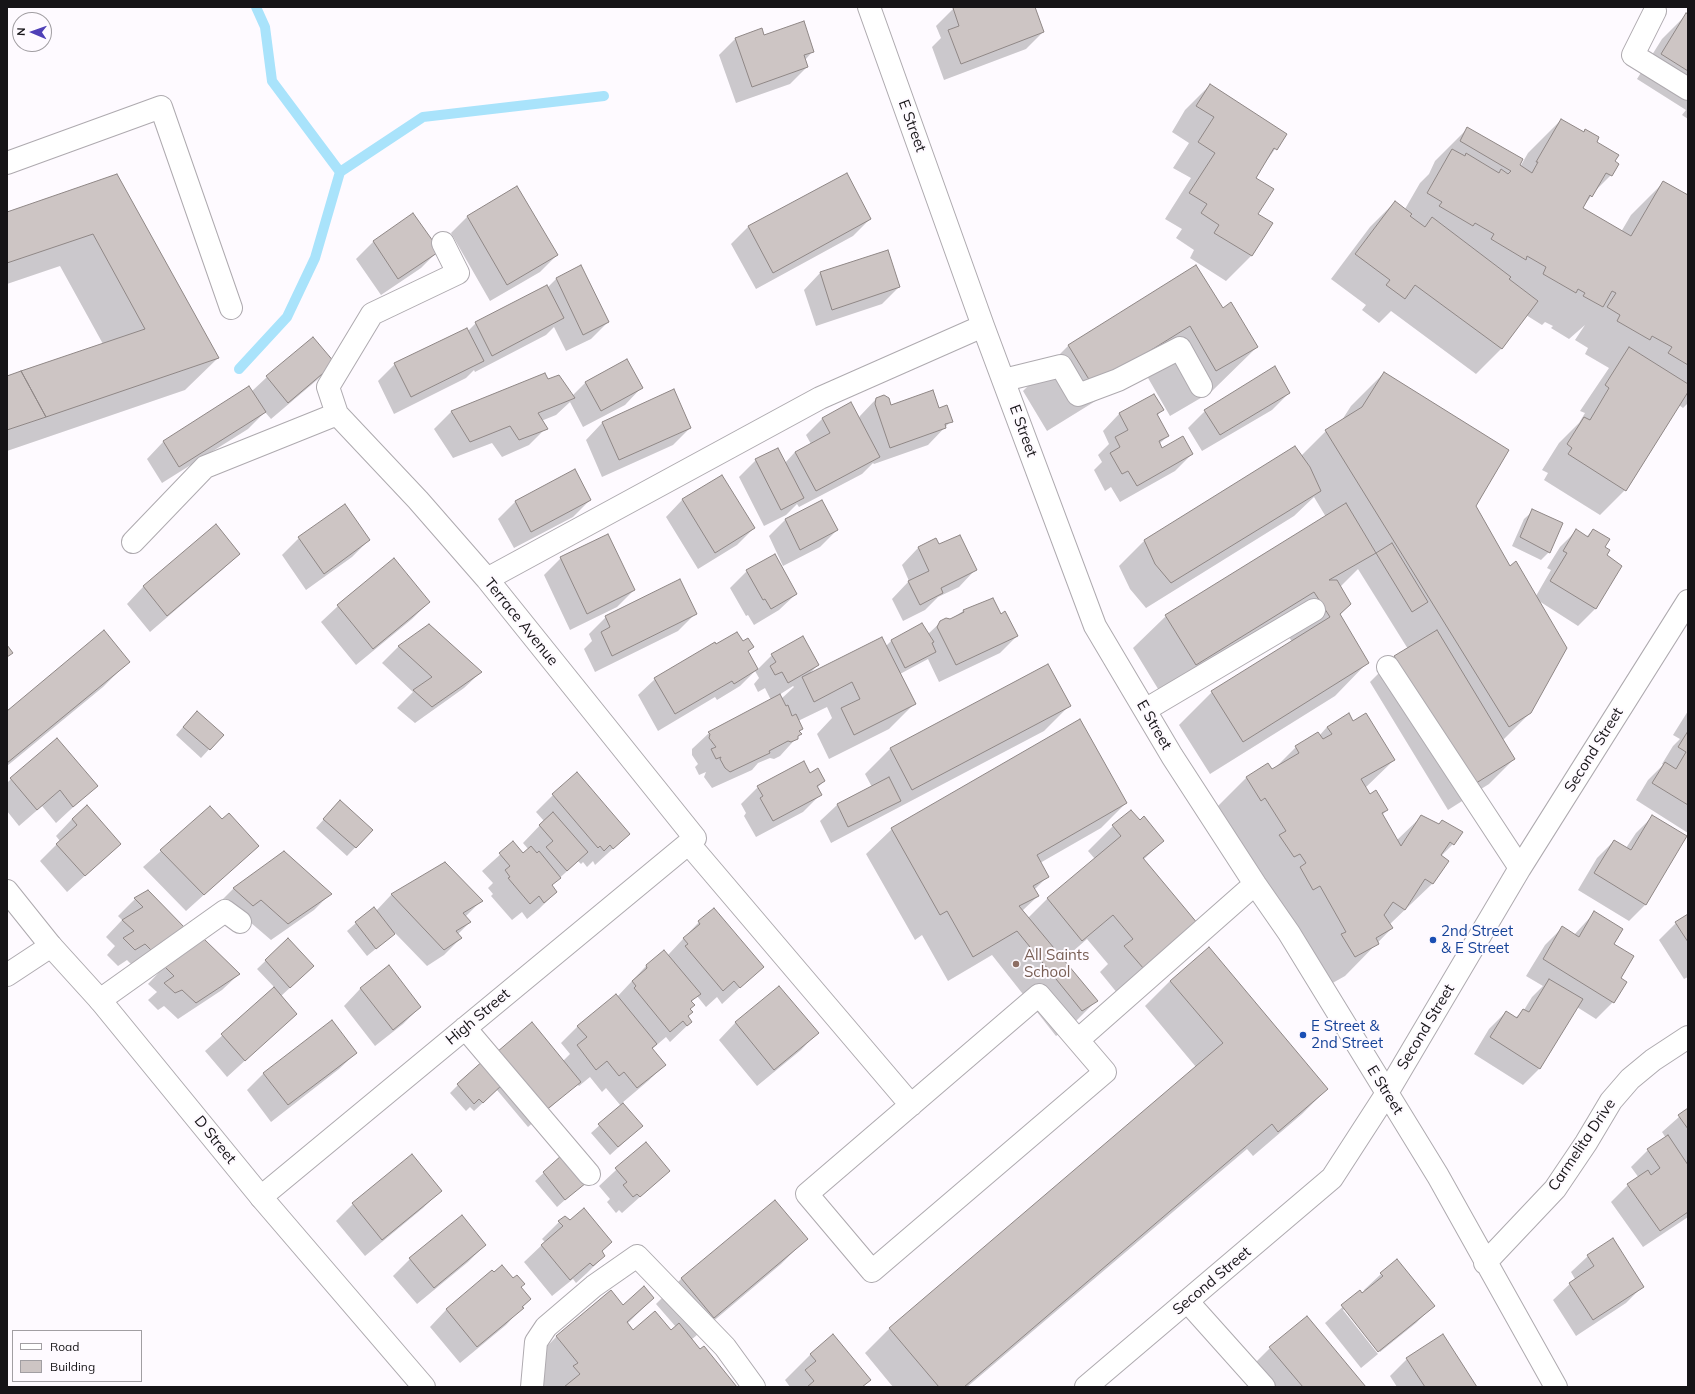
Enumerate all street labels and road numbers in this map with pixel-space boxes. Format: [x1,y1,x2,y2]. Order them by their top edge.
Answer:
street label: E Street [894,97,930,155]
street label: E Street [1005,402,1041,460]
street label: Terrace Avenue [480,575,562,669]
street label: E Street [1133,697,1175,753]
street label: Second Street [1561,704,1627,796]
street label: Second Street [1393,981,1459,1073]
street label: High Street [442,985,514,1049]
street label: E Street [1363,1062,1407,1118]
street label: Carmelita Drive [1545,1095,1619,1195]
street label: D Street [190,1112,240,1168]
street label: Second Street [1169,1243,1255,1319]

